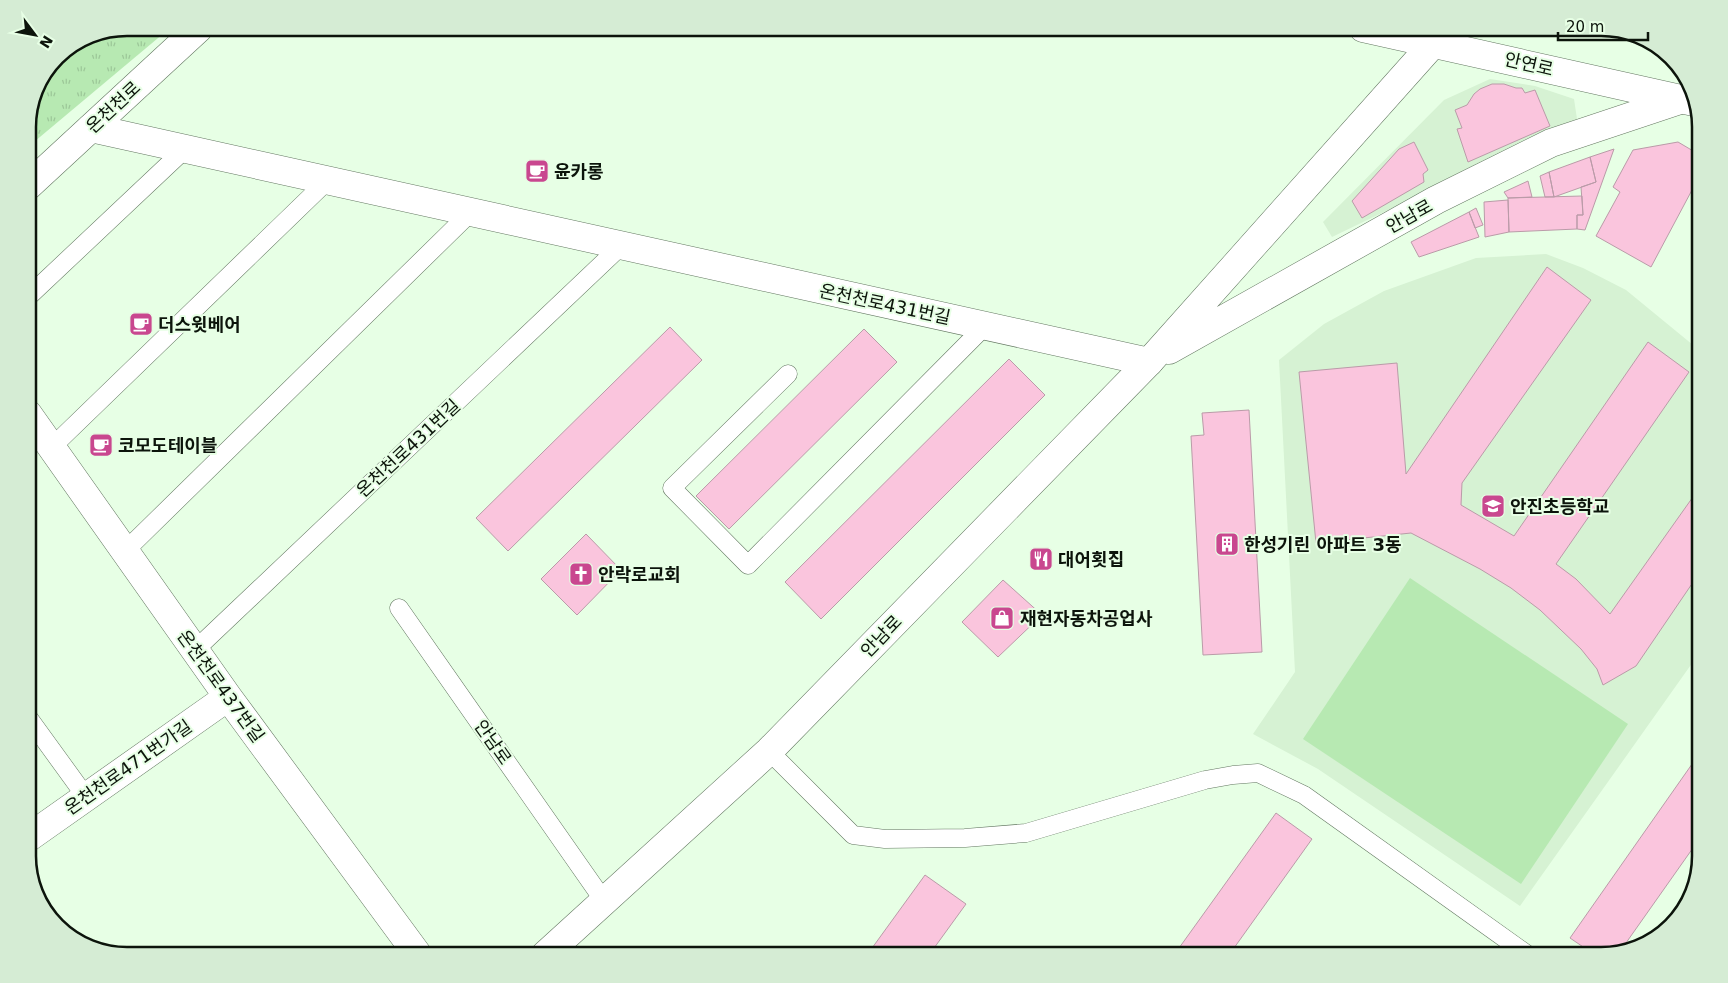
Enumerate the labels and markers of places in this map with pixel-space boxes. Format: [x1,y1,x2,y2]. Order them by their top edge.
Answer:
cafe icon: 윤카롱 [524,158,550,184]
place label: 윤카롱 [554,161,604,182]
cafe icon: 더스윗베어 [128,311,154,337]
place label: 더스윗베어 [158,314,241,335]
cafe icon: 코모도테이블 [88,432,114,458]
place label: 코모도테이블 [118,435,217,456]
school or university icon: 안진초등학교 [1480,493,1506,519]
place label: 안진초등학교 [1510,496,1609,517]
building icon: 한성기린 아파트 3동 [1214,531,1240,557]
place label: 한성기린 아파트 3동 [1244,534,1402,555]
restaurant icon: 대어횟집 [1028,546,1054,572]
place label: 대어횟집 [1058,549,1124,570]
church icon: 안락로교회 [568,561,594,587]
place label: 안락로교회 [598,564,681,585]
shop icon: 재현자동차공업사 [989,605,1015,631]
place label: 재현자동차공업사 [1020,608,1153,629]

